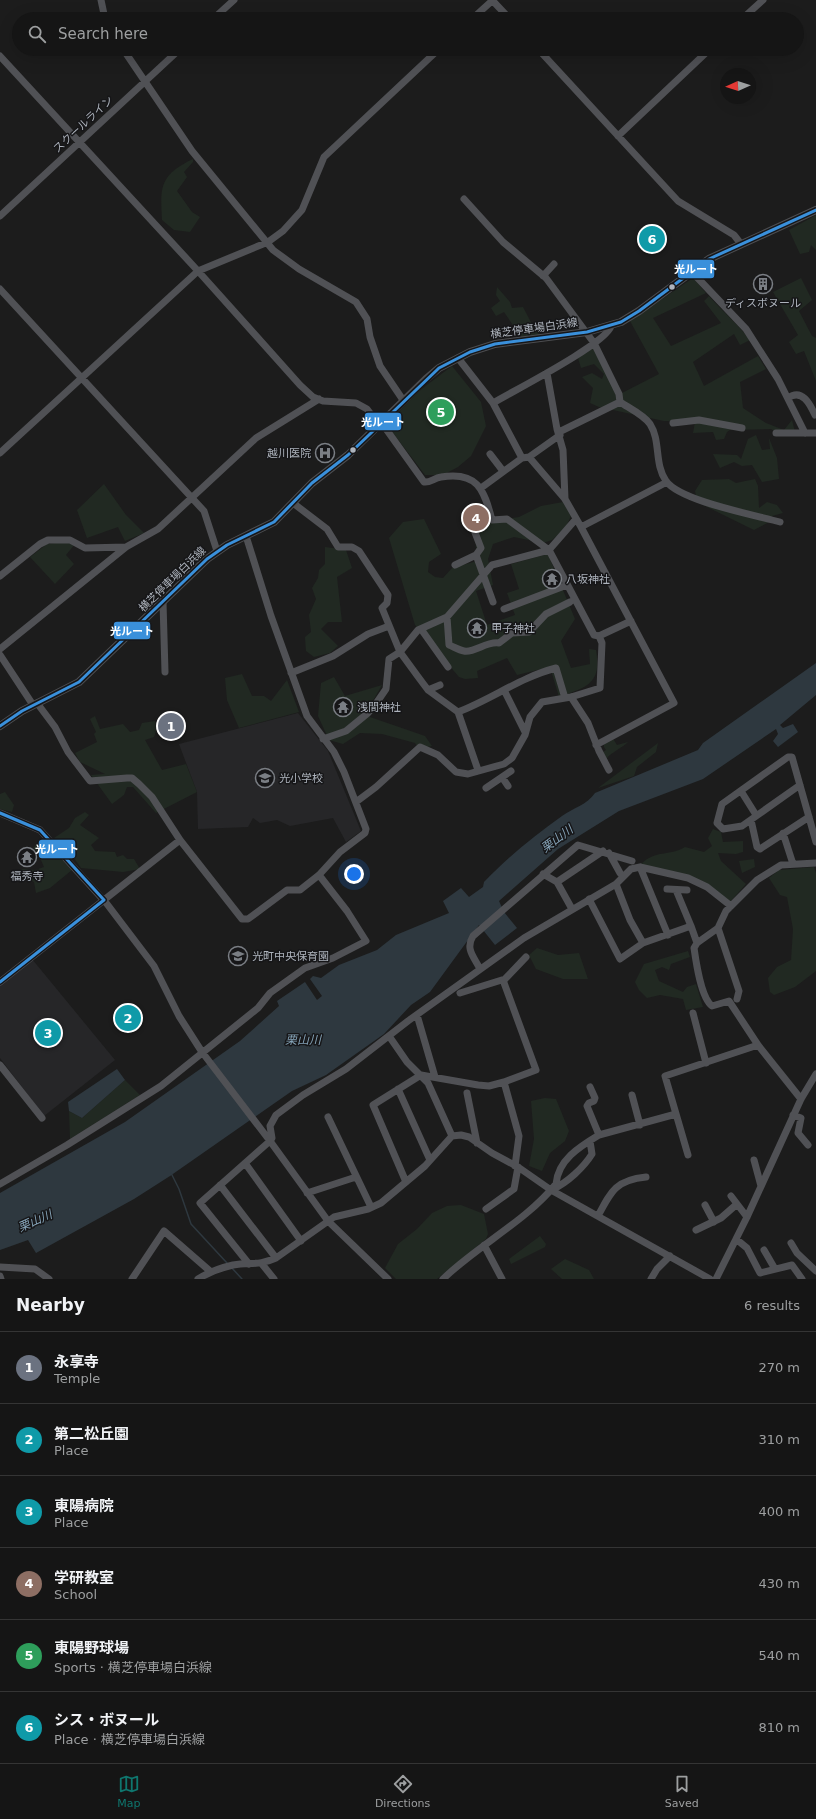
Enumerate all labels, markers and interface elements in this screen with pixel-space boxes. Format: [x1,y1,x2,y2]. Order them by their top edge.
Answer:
search box [12,12,804,56]
icon: search [26,23,48,45]
text: Search here [58,25,148,43]
north arrow [720,68,756,104]
street label: スクールライン [51,93,116,155]
pin: 6 [639,224,665,254]
line badge: 光ルート [677,259,715,279]
text: 光ルート [674,263,718,276]
building icon: ディスボヌール [752,273,774,295]
unlabelled marker [667,282,677,292]
place label: ディスボヌール [725,297,801,310]
street label: 横芝停車場白浜線 [490,316,579,341]
pin: 5 [428,397,454,427]
line badge: 光ルート [364,412,402,431]
text: 光ルート [361,416,405,429]
hospital icon: 越川医院 [314,442,336,464]
unlabelled marker [348,445,358,455]
place label: 越川医院 [267,447,311,460]
pin: 4 [463,503,489,533]
street label: 横芝停車場白浜線 [136,544,209,615]
temple icon: 八坂神社 [541,568,563,590]
place label: 八坂神社 [566,573,610,586]
temple icon: 甲子神社 [466,617,488,639]
line badge: 光ルート [113,621,151,640]
place label: 甲子神社 [491,622,535,635]
text: 光ルート [110,625,154,638]
temple icon: 浅間神社 [332,696,354,718]
place label: 浅間神社 [357,701,401,714]
pin: 1 [158,711,184,741]
school or university icon: 光小学校 [254,767,276,789]
place label: 光小学校 [279,772,323,785]
water label: 栗山川 [538,821,577,855]
line badge: 光ルート [38,839,76,859]
text: 光ルート [35,843,79,856]
temple icon: 福秀寺 [16,846,38,868]
your location [344,864,364,884]
place label: 福秀寺 [11,870,44,883]
school or university icon: 光町中央保育園 [227,945,249,967]
place label: 光町中央保育園 [252,950,329,963]
pin: 2 [115,1003,141,1033]
pin: 3 [35,1018,61,1048]
water label: 栗山川 [285,1033,323,1047]
water label: 栗山川 [16,1206,56,1235]
text: Nearby [16,1295,85,1315]
text: 6 results [744,1298,800,1313]
text: 永享寺 [54,1353,99,1371]
text: 1 [24,1360,34,1375]
text: 270 m [758,1360,800,1375]
text: Temple [54,1371,100,1386]
text: 第二松丘園 [54,1425,129,1443]
text: 2 [24,1432,34,1447]
text: 310 m [758,1432,800,1447]
text: Place [54,1443,89,1458]
text: 東陽病院 [54,1497,114,1515]
text: 3 [24,1504,34,1519]
text: 400 m [758,1504,800,1519]
text: Place [54,1515,89,1530]
text: 学研教室 [54,1569,114,1587]
text: 4 [24,1576,34,1591]
text: 430 m [758,1576,800,1591]
text: School [54,1587,97,1602]
text: 東陽野球場 [54,1639,129,1657]
text: 5 [24,1648,34,1663]
text: 540 m [758,1648,800,1663]
text: Sports · 横芝停車場白浜線 [54,1660,212,1675]
text: シス・ボヌール [54,1711,159,1729]
text: 6 [24,1720,34,1735]
text: 810 m [758,1720,800,1735]
text: Place · 横芝停車場白浜線 [54,1732,205,1747]
tab: Map [117,1773,140,1810]
tab: Directions [375,1773,430,1810]
tab: Saved [665,1773,699,1810]

